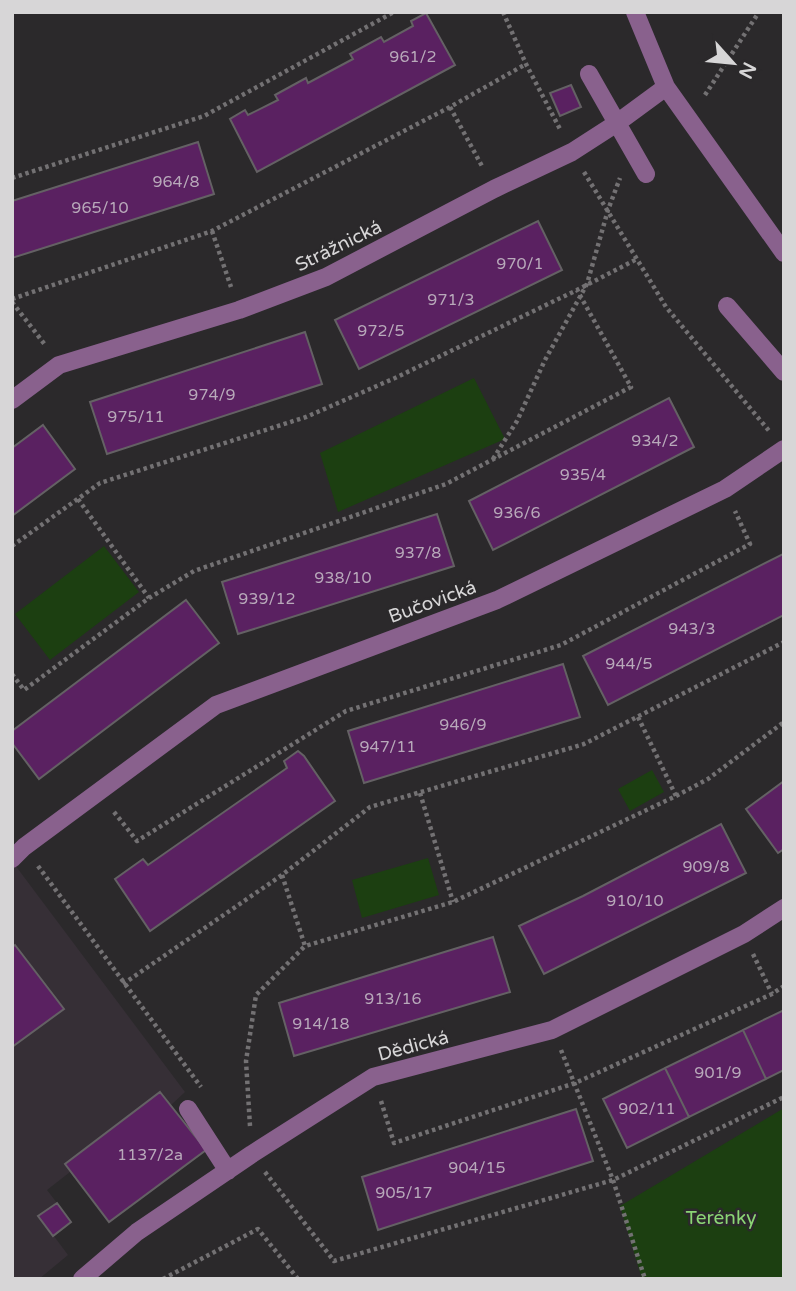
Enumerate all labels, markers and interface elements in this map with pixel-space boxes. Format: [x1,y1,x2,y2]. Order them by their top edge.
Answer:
north arrow [698,28,768,98]
house number: 961/2 [389,47,437,67]
text: N [734,58,761,82]
house number: 964/8 [153,172,199,192]
house number: 965/10 [71,198,129,218]
street label: Strážnická [292,216,385,276]
house number: 970/1 [496,254,544,274]
house number: 971/3 [427,290,475,310]
house number: 972/5 [357,321,405,341]
house number: 974/9 [188,385,236,405]
house number: 975/11 [107,407,165,427]
house number: 934/2 [631,431,679,451]
house number: 935/4 [560,465,606,485]
house number: 936/6 [493,503,541,523]
house number: 937/8 [395,543,441,563]
house number: 938/10 [314,568,372,588]
street label: Bučovická [385,576,479,628]
house number: 939/12 [238,589,296,609]
house number: 943/3 [668,619,716,639]
house number: 944/5 [605,654,653,674]
house number: 946/9 [439,715,487,735]
house number: 947/11 [360,737,416,757]
house number: 909/8 [683,857,729,877]
house number: 910/10 [606,891,664,911]
house number: 913/16 [364,989,422,1009]
house number: 914/18 [292,1014,350,1034]
street label: Dědická [375,1026,451,1066]
house number: 901/9 [694,1063,742,1083]
house number: 902/11 [618,1099,676,1119]
house number: 1137/2a [117,1145,183,1165]
house number: 904/15 [448,1158,506,1178]
house number: 905/17 [375,1183,433,1203]
park label: Terénky [686,1207,756,1229]

